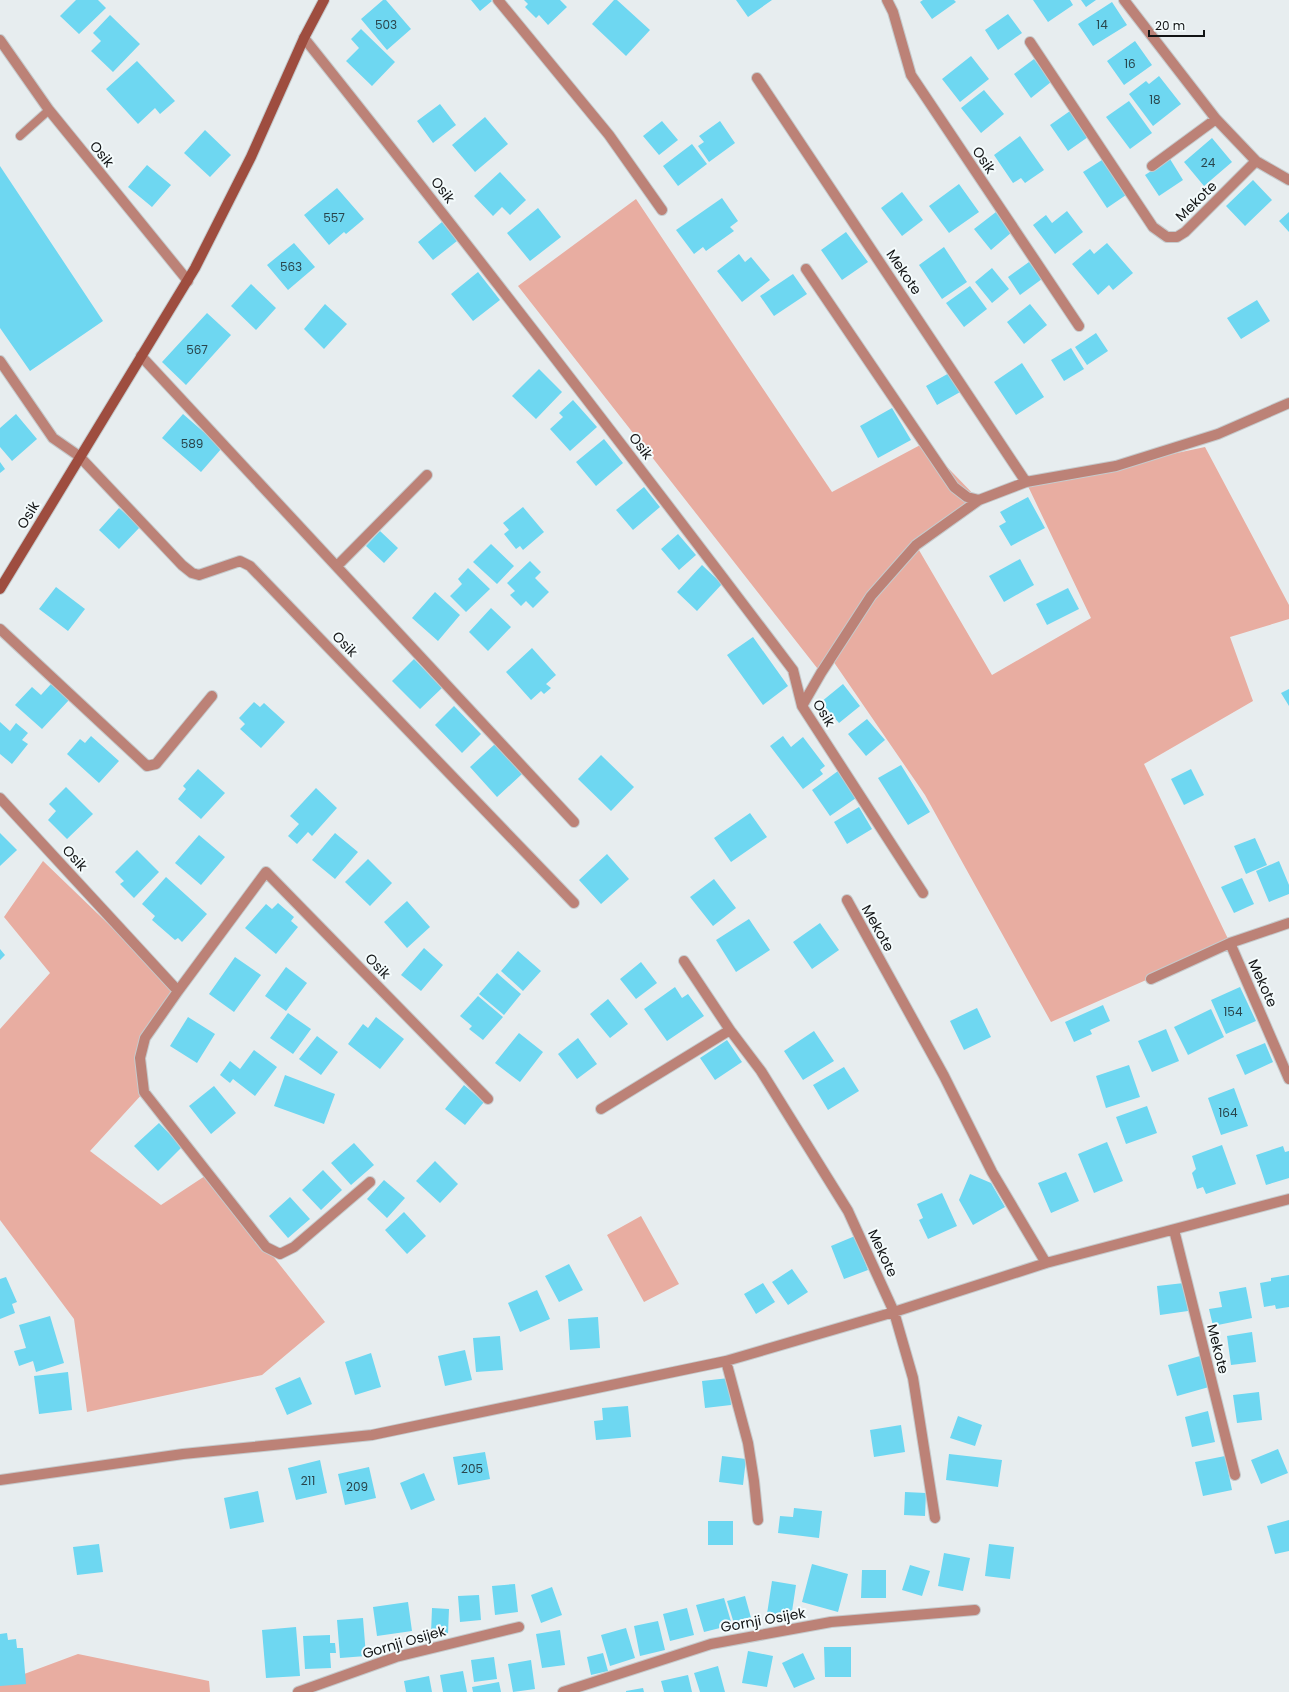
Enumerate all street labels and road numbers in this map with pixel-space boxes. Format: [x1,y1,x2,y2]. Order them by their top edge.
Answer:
street label: Osik [85,136,119,172]
street label: Osik [968,142,1001,178]
street label: Osik [426,172,460,208]
street label: Mekote [1171,176,1221,226]
street label: Mekote [882,245,927,299]
street label: Osik [624,428,658,464]
street label: Osik [12,497,44,533]
street label: Osik [328,627,363,662]
street label: Osik [808,695,840,731]
street label: Osik [58,841,93,876]
street label: Mekote [857,901,899,955]
street label: Osik [361,949,396,984]
street label: Mekote [1244,956,1283,1011]
street label: Mekote [863,1226,903,1280]
street label: Mekote [1202,1322,1234,1376]
street label: Gornji Osijek [719,1603,808,1637]
street label: Gornji Osijek [360,1620,449,1663]

